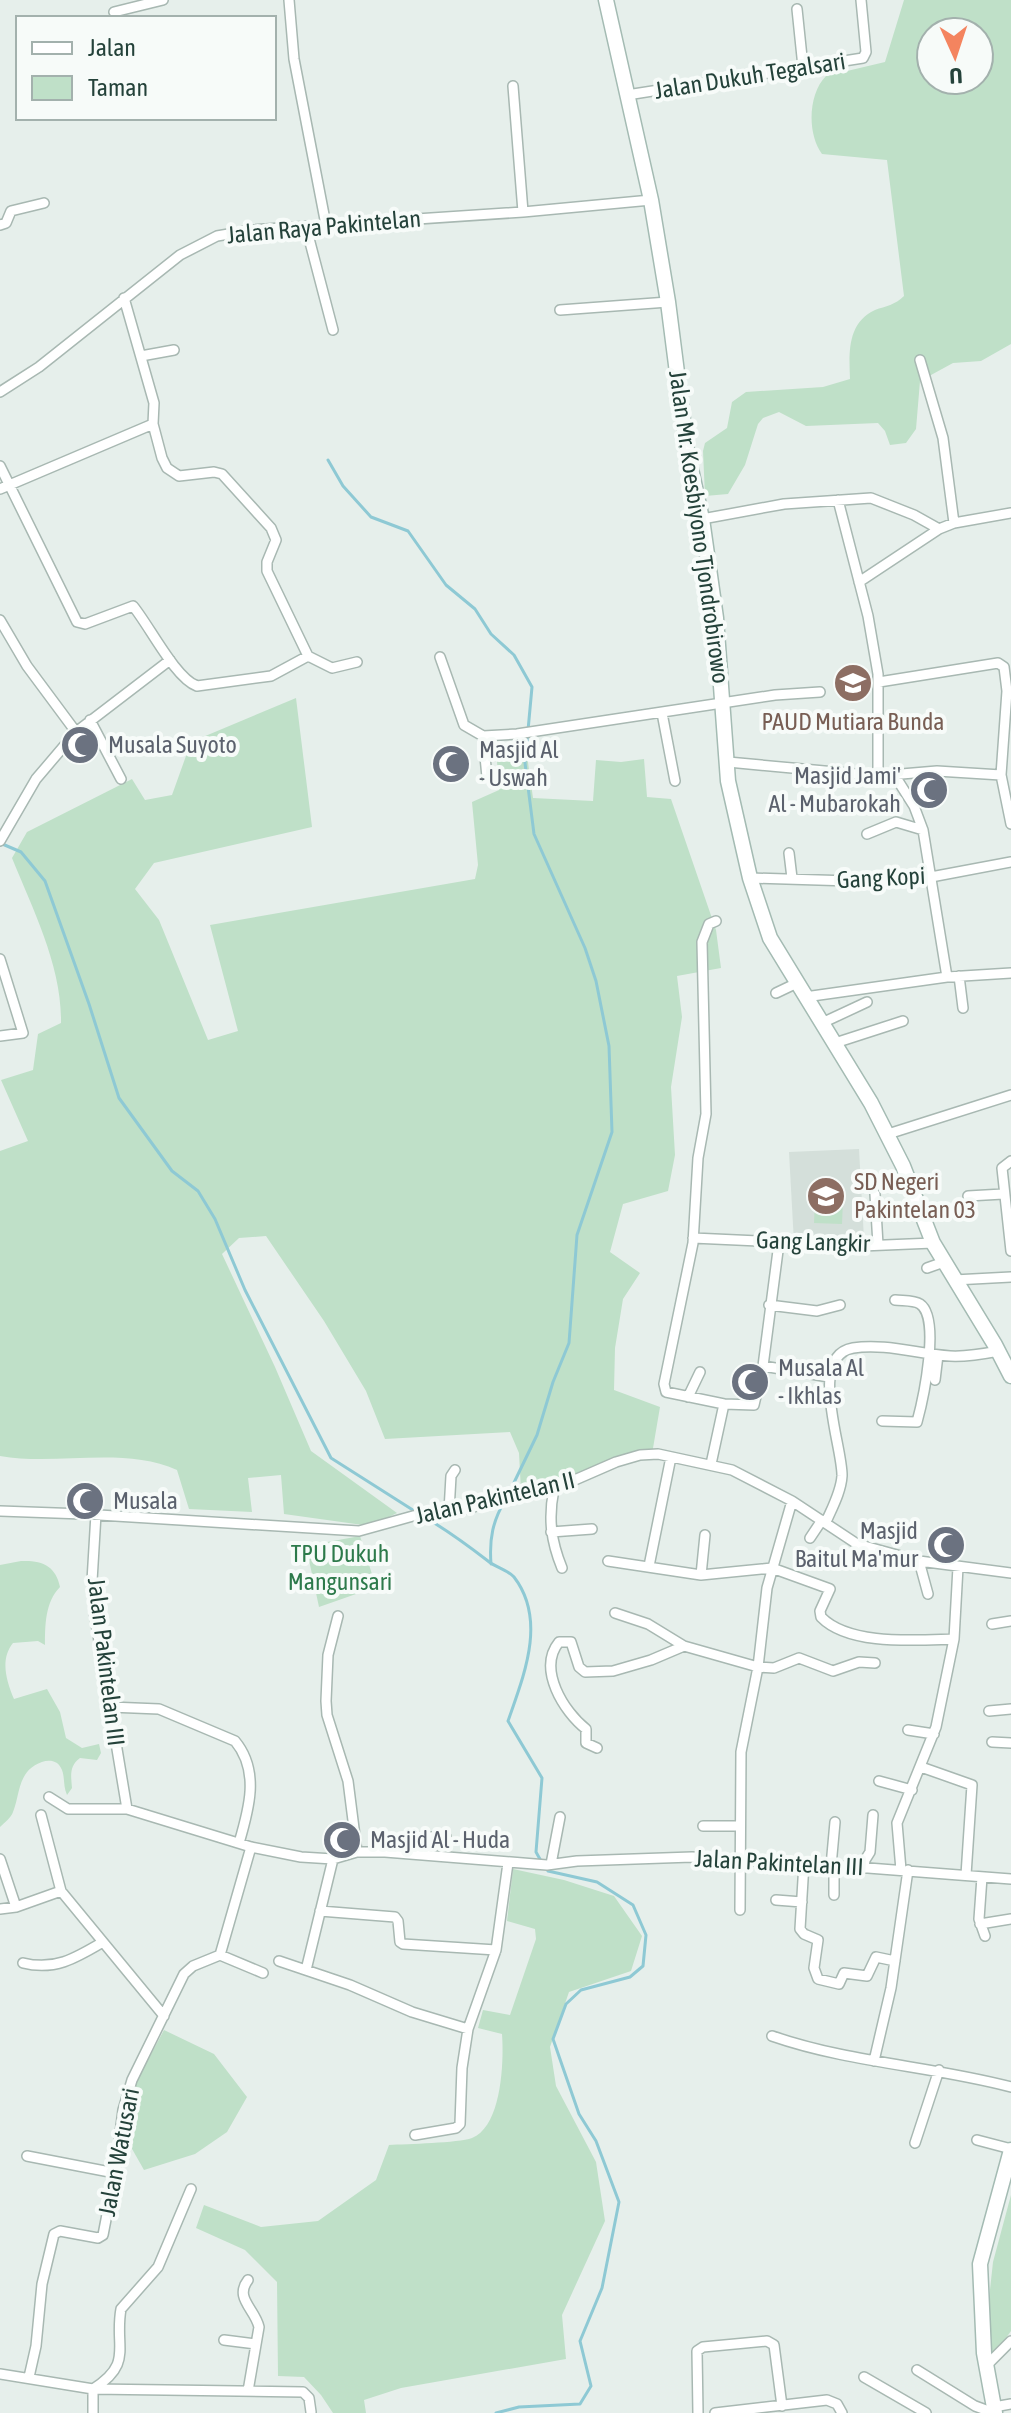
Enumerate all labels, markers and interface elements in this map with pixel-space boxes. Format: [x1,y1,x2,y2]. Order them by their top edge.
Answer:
legend [16,16,276,120]
north arrow [915,16,995,96]
text: Jalan [88,34,136,61]
street label: Jalan Dukuh Tegalsari [653,47,847,104]
text: U [949,63,963,89]
text: Taman [88,74,148,101]
street label: Jalan Raya Pakintelan [226,205,422,248]
street label: Jalan Mr. Koesbiyono Tjondrobirowo [664,369,735,685]
school or university icon: PAUD Mutiara Bunda [832,662,874,704]
place label: PAUD Mutiara Bunda [762,708,944,735]
mosque icon: Musala Suyoto [59,724,101,766]
place label: Musala Suyoto [108,731,237,758]
place label: Masjid Al - Uswah [479,736,559,791]
mosque icon: Masjid Al - Uswah [430,743,472,785]
place label: Masjid Jami' Al - Mubarokah [768,762,901,817]
mosque icon: Masjid Jami' Al - Mubarokah [908,769,950,811]
street label: Gang Kopi [836,862,926,893]
place label: SD Negeri Pakintelan 03 [854,1168,976,1223]
school or university icon: SD Negeri Pakintelan 03 [805,1175,847,1217]
street label: Gang Langkir [756,1226,871,1257]
place label: Musala Al - Ikhlas [778,1354,865,1409]
mosque icon: Musala Al - Ikhlas [729,1361,771,1403]
street label: Jalan Pakintelan II [412,1466,577,1529]
mosque icon: Musala [64,1480,106,1522]
place label: Musala [113,1487,178,1514]
place label: Masjid Baitul Ma'mur [795,1517,919,1572]
mosque icon: Masjid Baitul Ma'mur [925,1524,967,1566]
park label: TPU Dukuh Mangunsari [288,1540,392,1595]
street label: Jalan Pakintelan III [83,1576,130,1748]
mosque icon: Masjid Al - Huda [321,1819,363,1861]
place label: Masjid Al - Huda [370,1826,510,1853]
street label: Jalan Pakintelan III [694,1845,864,1880]
street label: Jalan Watusari [93,2086,144,2218]

